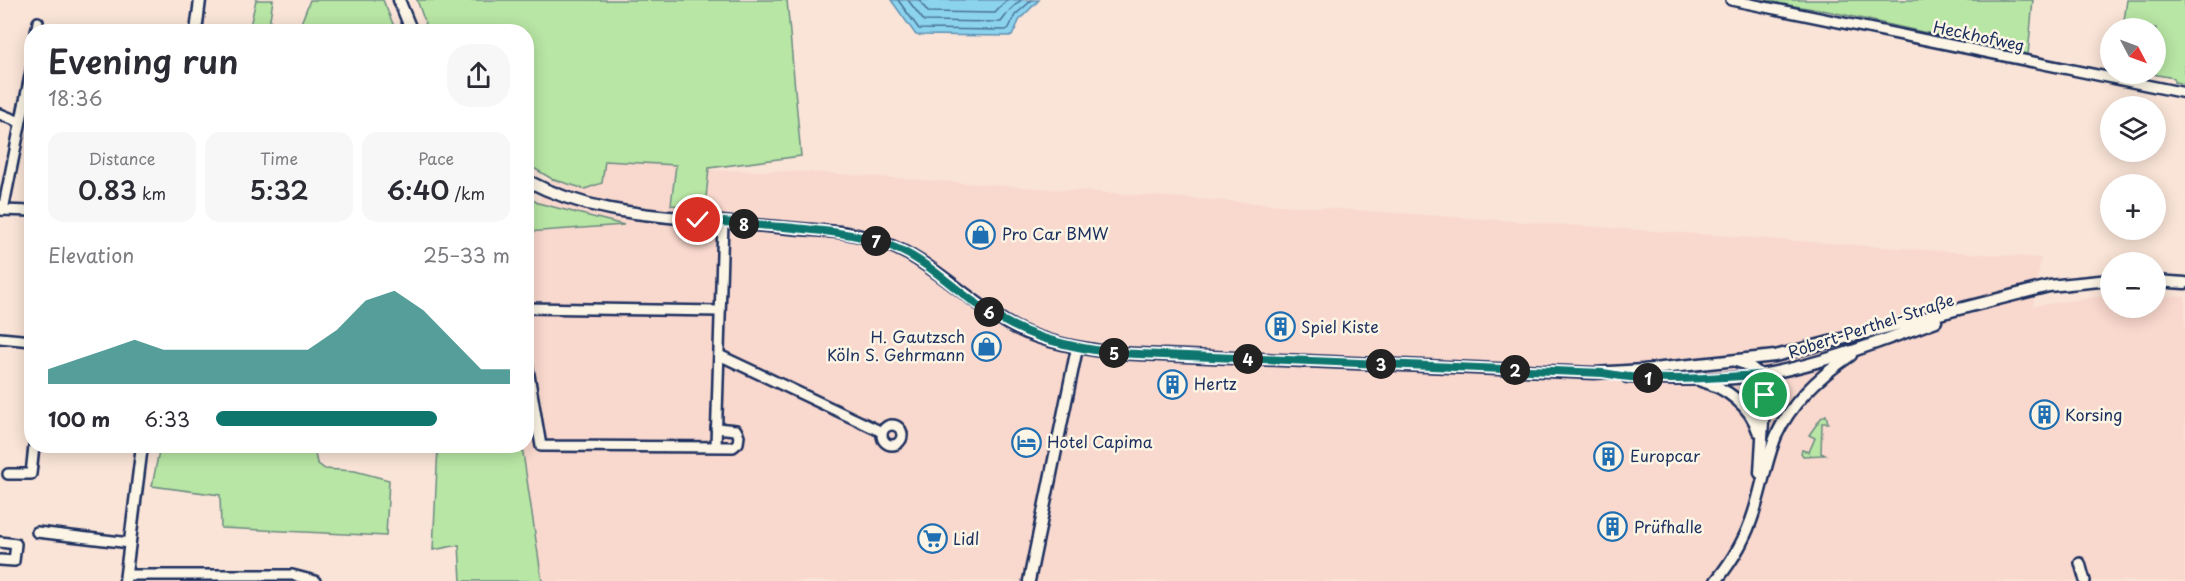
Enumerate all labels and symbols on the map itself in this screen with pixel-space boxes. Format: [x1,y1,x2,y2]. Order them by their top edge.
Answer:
street label: Heckhofweg [1931,14,2027,56]
north arrow [2100,18,2166,84]
pin [672,194,723,245]
pin: 8 [729,209,759,239]
shop icon: Pro Car BMW [965,218,997,250]
place label: Pro Car BMW [1002,221,1109,245]
pin: 7 [861,226,891,256]
street label: Robert-Perthel-Straße [1785,287,1957,363]
pin: 6 [974,297,1004,327]
building icon: Spiel Kiste [1264,311,1296,343]
place label: Spiel Kiste [1301,314,1379,338]
place label: H. Gautzsch Köln S. Gehrmann [827,324,965,366]
shop icon: H. Gautzsch Köln S. Gehrmann [970,330,1002,362]
pin: 5 [1099,338,1129,368]
pin: 4 [1233,344,1263,374]
pin: 3 [1366,349,1396,379]
pin: 2 [1500,355,1530,385]
pin: 1 [1633,363,1663,393]
building icon: Hertz [1157,368,1189,400]
pin [1739,369,1790,420]
place label: Hertz [1194,371,1237,395]
building icon: Korsing [2028,399,2060,431]
place label: Korsing [2065,402,2122,426]
hotel icon: Hotel Capima [1010,426,1042,458]
place label: Hotel Capima [1047,429,1153,453]
building icon: Europcar [1593,440,1625,472]
place label: Europcar [1630,443,1701,467]
building icon: Prüfhalle [1597,511,1629,543]
place label: Prüfhalle [1634,514,1703,538]
supermarket icon: Lidl [916,523,948,555]
place label: Lidl [953,526,979,550]

